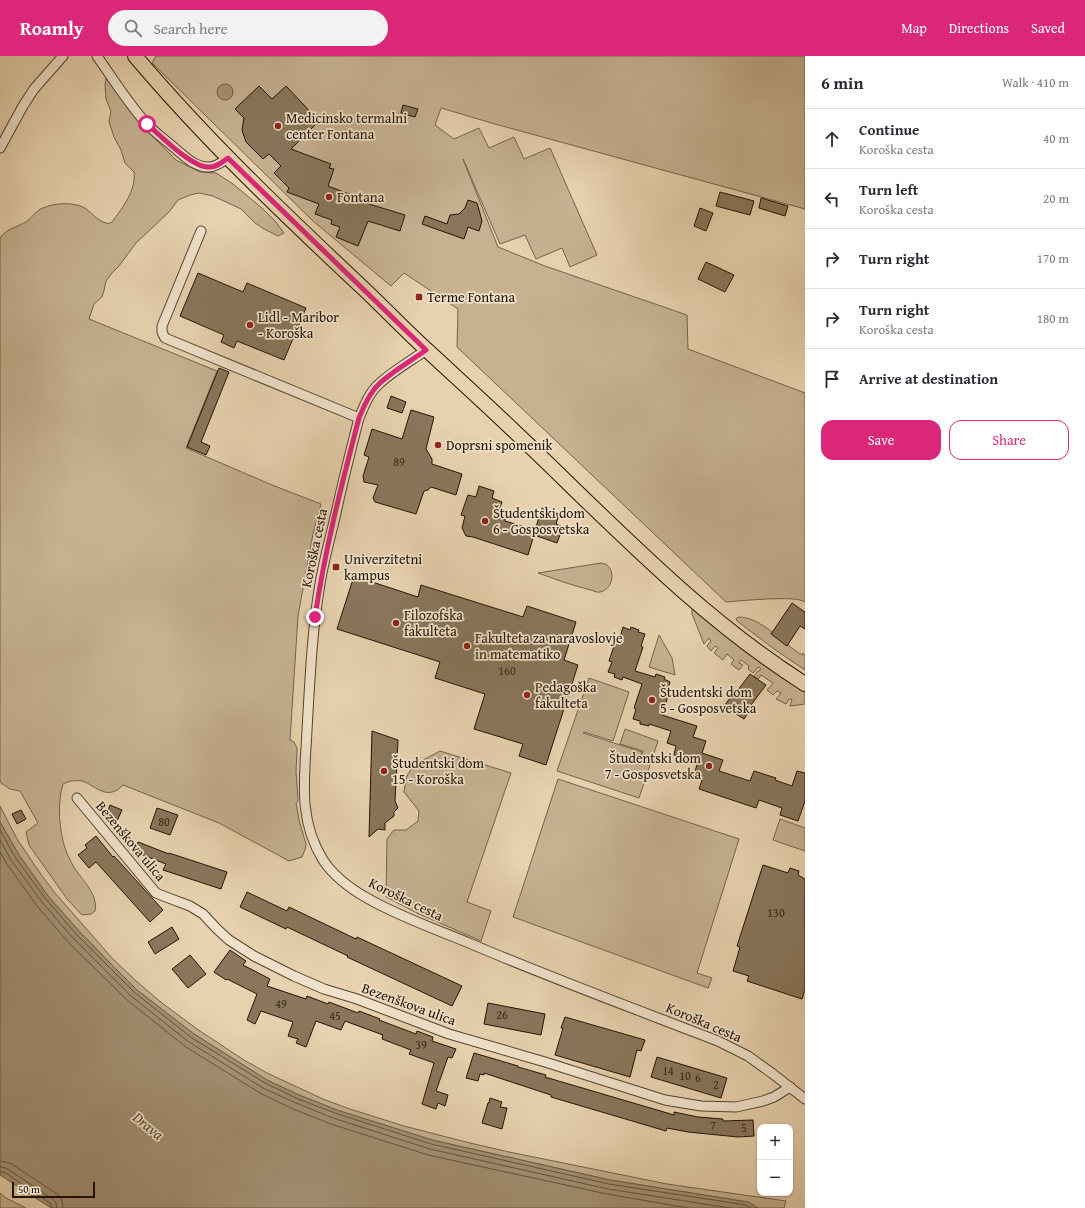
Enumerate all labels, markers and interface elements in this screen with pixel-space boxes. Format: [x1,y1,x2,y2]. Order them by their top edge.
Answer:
search box [108,10,388,46]
text: Roamly [20,14,84,42]
icon: search [122,17,144,39]
text: Search here [154,18,228,39]
text: Map [901,18,927,38]
text: Directions [949,18,1009,38]
text: Saved [1031,18,1065,38]
text: 6 min [821,70,863,95]
text: Walk · 410 m [1002,73,1069,92]
place label: Medicinsko termalni center Fontana [286,108,407,144]
route start [138,115,156,133]
text: Continue [859,119,920,140]
marker: Medicinsko termalni center Fontana [273,121,283,131]
icon: ahead [821,128,843,150]
text: 40 m [1043,129,1069,148]
text: Koroška cesta [859,140,934,159]
text: Turn left [859,179,918,200]
place label: Fontana [337,187,385,207]
icon: left [821,188,843,210]
text: 20 m [1043,189,1069,208]
marker: Fontana [324,192,334,202]
text: Koroška cesta [859,200,934,219]
icon: right [821,248,843,270]
text: Turn right [859,248,930,269]
text: 170 m [1037,249,1069,268]
place label: Terme Fontana [427,287,515,307]
marker: Terme Fontana [414,292,424,302]
text: Turn right [859,299,930,320]
place label: Lidl - Maribor - Koroška [258,307,339,343]
icon: right [821,308,843,330]
text: 180 m [1037,309,1069,328]
marker: Lidl - Maribor - Koroška [245,320,255,330]
text: Koroška cesta [859,320,934,339]
icon: arrive [821,368,843,390]
text: Arrive at destination [859,368,998,389]
button: Save [821,420,941,460]
button: Share [949,420,1069,460]
place label: Doprsni spomenik [446,435,553,455]
marker: Doprsni spomenik [433,440,443,450]
house number: 89 [393,453,405,470]
place label: Študentski dom 6 - Gosposvetska [493,503,590,539]
street label: Koroška cesta [296,506,332,589]
marker: Študentski dom 6 - Gosposvetska [480,516,490,526]
place label: Univerzitetni kampus [344,549,422,585]
marker: Univerzitetni kampus [331,562,341,572]
place label: Filozofska fakulteta [404,605,463,641]
route end [306,608,324,626]
marker: Filozofska fakulteta [391,618,401,628]
place label: Fakulteta za naravoslovje in matematiko [475,628,623,664]
marker: Fakulteta za naravoslovje in matematiko [462,641,472,651]
house number: 160 [498,662,516,679]
place label: Pedagoška fakulteta [535,677,597,713]
place label: Študentski dom 5 - Gosposvetska [660,682,757,718]
marker: Pedagoška fakulteta [522,690,532,700]
marker: Študentski dom 5 - Gosposvetska [647,695,657,705]
place label: Študentski dom 7 - Gosposvetska [605,748,702,784]
place label: Študentski dom 15 - Koroška [392,753,484,789]
marker: Študentski dom 7 - Gosposvetska [704,761,714,771]
marker: Študentski dom 15 - Koroška [379,766,389,776]
street label: Bezenškova ulica [92,797,171,886]
house number: 80 [158,813,170,830]
street label: Koroška cesta [365,872,447,926]
house number: 130 [767,904,785,921]
street label: Bezenškova ulica [359,978,459,1030]
house number: 49 [275,995,287,1012]
street label: Koroška cesta [663,997,745,1047]
house number: 26 [496,1006,508,1023]
house number: 45 [329,1007,341,1024]
house number: 39 [415,1036,427,1053]
house number: 14 [662,1062,674,1079]
house number: 10 [679,1067,691,1084]
house number: 6 [695,1069,701,1086]
house number: 2 [713,1076,719,1093]
water label: Drava [128,1106,168,1144]
house number: 7 [710,1117,716,1134]
house number: 5 [741,1119,747,1136]
map controls [757,1124,793,1196]
button: + [757,1124,793,1160]
button: − [757,1160,793,1196]
scale bar [12,1180,95,1199]
text: 50 m [18,1181,40,1197]

